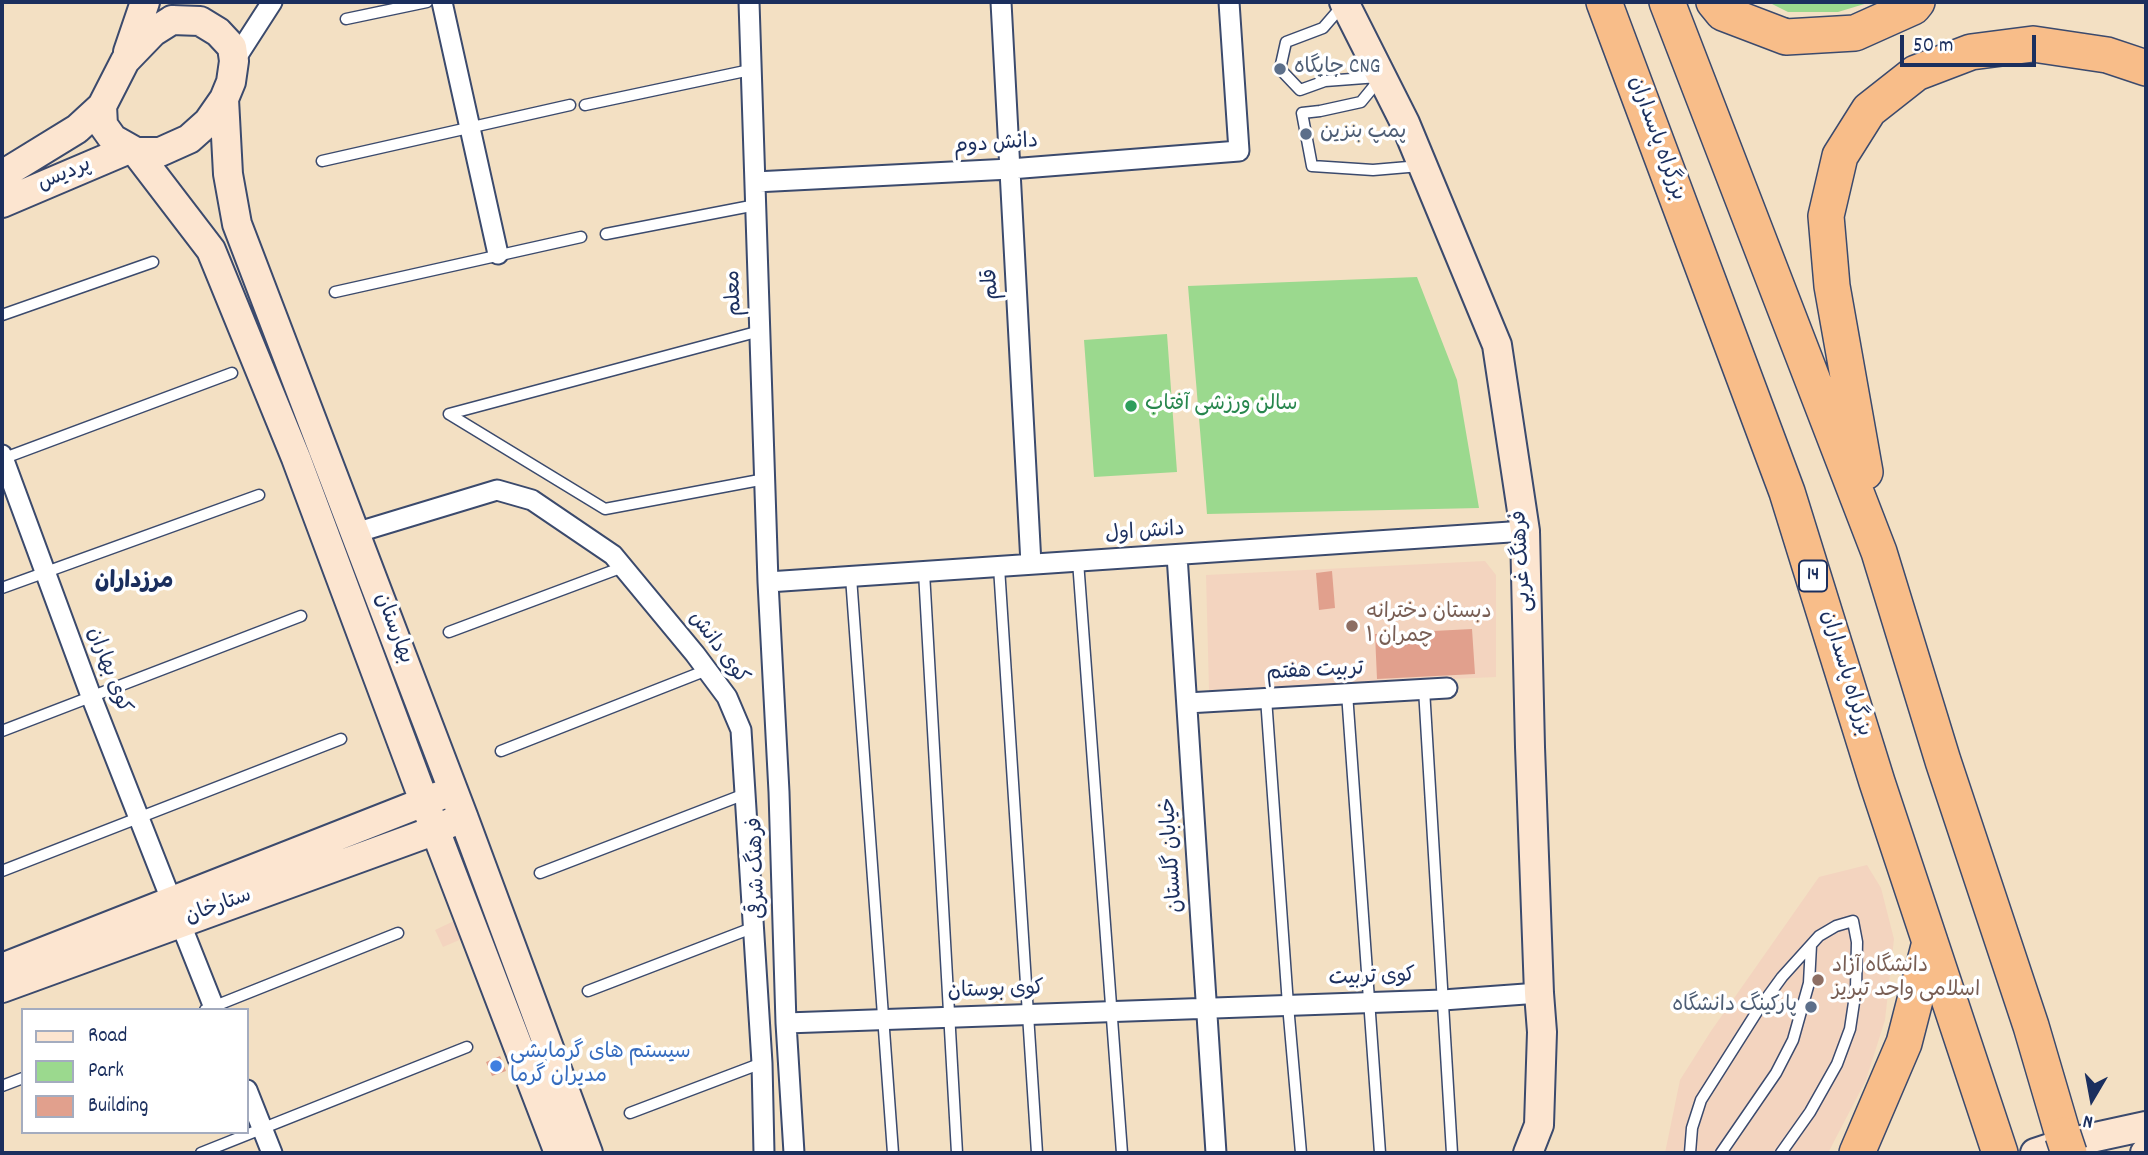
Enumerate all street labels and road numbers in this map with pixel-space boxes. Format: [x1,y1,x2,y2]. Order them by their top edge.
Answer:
street label: بزرگراه پاسداران [1621,73,1689,205]
street label: دانش دوم [953,130,1039,162]
street label: پردیس [35,154,95,198]
street label: قلم [980,268,1006,300]
street label: معلم [723,270,749,316]
street label: فرهنگ غربی [1509,509,1539,613]
street label: دانش اول [1105,519,1185,549]
road number: 14 [1799,561,1827,592]
street label: بهارستان [367,590,417,668]
street label: کوی دانش [681,608,753,690]
street label: بزرگراه پاسداران [1813,608,1875,740]
street label: کوی بهاران [79,625,135,717]
street label: تربیت هفتم [1266,658,1364,688]
street label: خیابان گلستان [1157,797,1191,913]
street label: فرهنگ شرقی [745,817,773,919]
street label: ستارخان [182,884,256,932]
street label: کوی تربیت [1328,965,1416,993]
street label: کوی بوستان [947,978,1045,1006]

